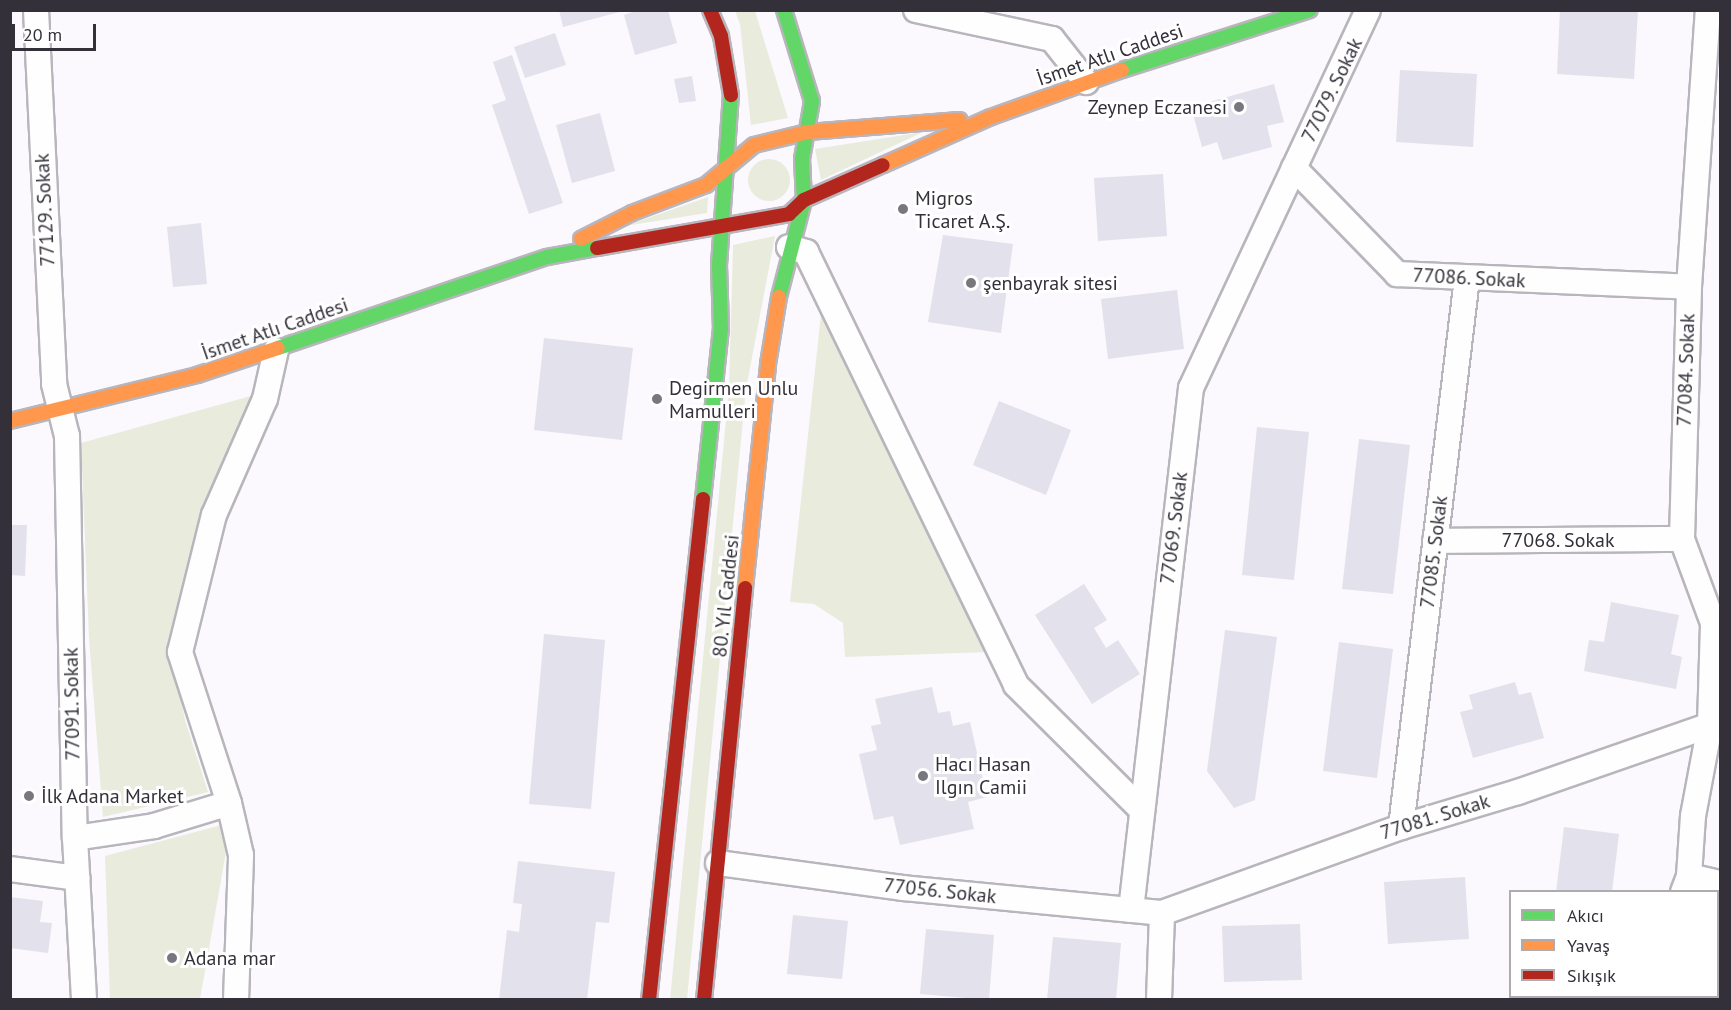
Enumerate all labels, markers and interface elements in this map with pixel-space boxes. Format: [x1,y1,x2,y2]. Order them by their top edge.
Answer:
scale bar [15,12,99,50]
street label: İsmet Atlı Caddesi [1033,19,1187,91]
text: 20 m [23,23,62,46]
street label: 77079. Sokak [1296,33,1368,147]
place label: Zeynep Eczanesi [1088,95,1227,119]
marker: Zeynep Eczanesi [1232,100,1246,114]
street label: 77129. Sokak [30,152,60,268]
place label: Migros Ticaret A.Ş. [915,186,1011,233]
marker: Migros Ticaret A.Ş. [896,202,910,216]
street label: 77086. Sokak [1411,263,1527,293]
place label: şenbayrak sitesi [983,271,1118,295]
marker: şenbayrak sitesi [964,276,978,290]
street label: İsmet Atlı Caddesi [198,293,352,365]
street label: 77084. Sokak [1672,312,1700,428]
place label: Degirmen Unlu Mamulleri [669,376,798,423]
marker: Degirmen Unlu Mamulleri [650,392,664,406]
street label: 77069. Sokak [1155,470,1193,586]
street label: 77085. Sokak [1415,494,1453,610]
street label: 77068. Sokak [1501,528,1615,552]
street label: 80. Yıl Caddesi [708,532,744,660]
street label: 77091. Sokak [59,647,85,761]
place label: Hacı Hasan Ilgın Camii [935,752,1031,799]
marker: Hacı Hasan Ilgın Camii [916,769,930,783]
place label: İlk Adana Market [41,784,185,808]
marker: İlk Adana Market [22,789,36,803]
street label: 77081. Sokak [1377,789,1493,845]
street label: 77056. Sokak [882,873,998,909]
legend [1509,890,1719,998]
text: Akıcı [1567,904,1604,927]
text: Yavaş [1567,934,1610,957]
place label: Adana mar [184,946,276,970]
marker: Adana mar [165,951,179,965]
text: Sıkışık [1567,964,1616,987]

